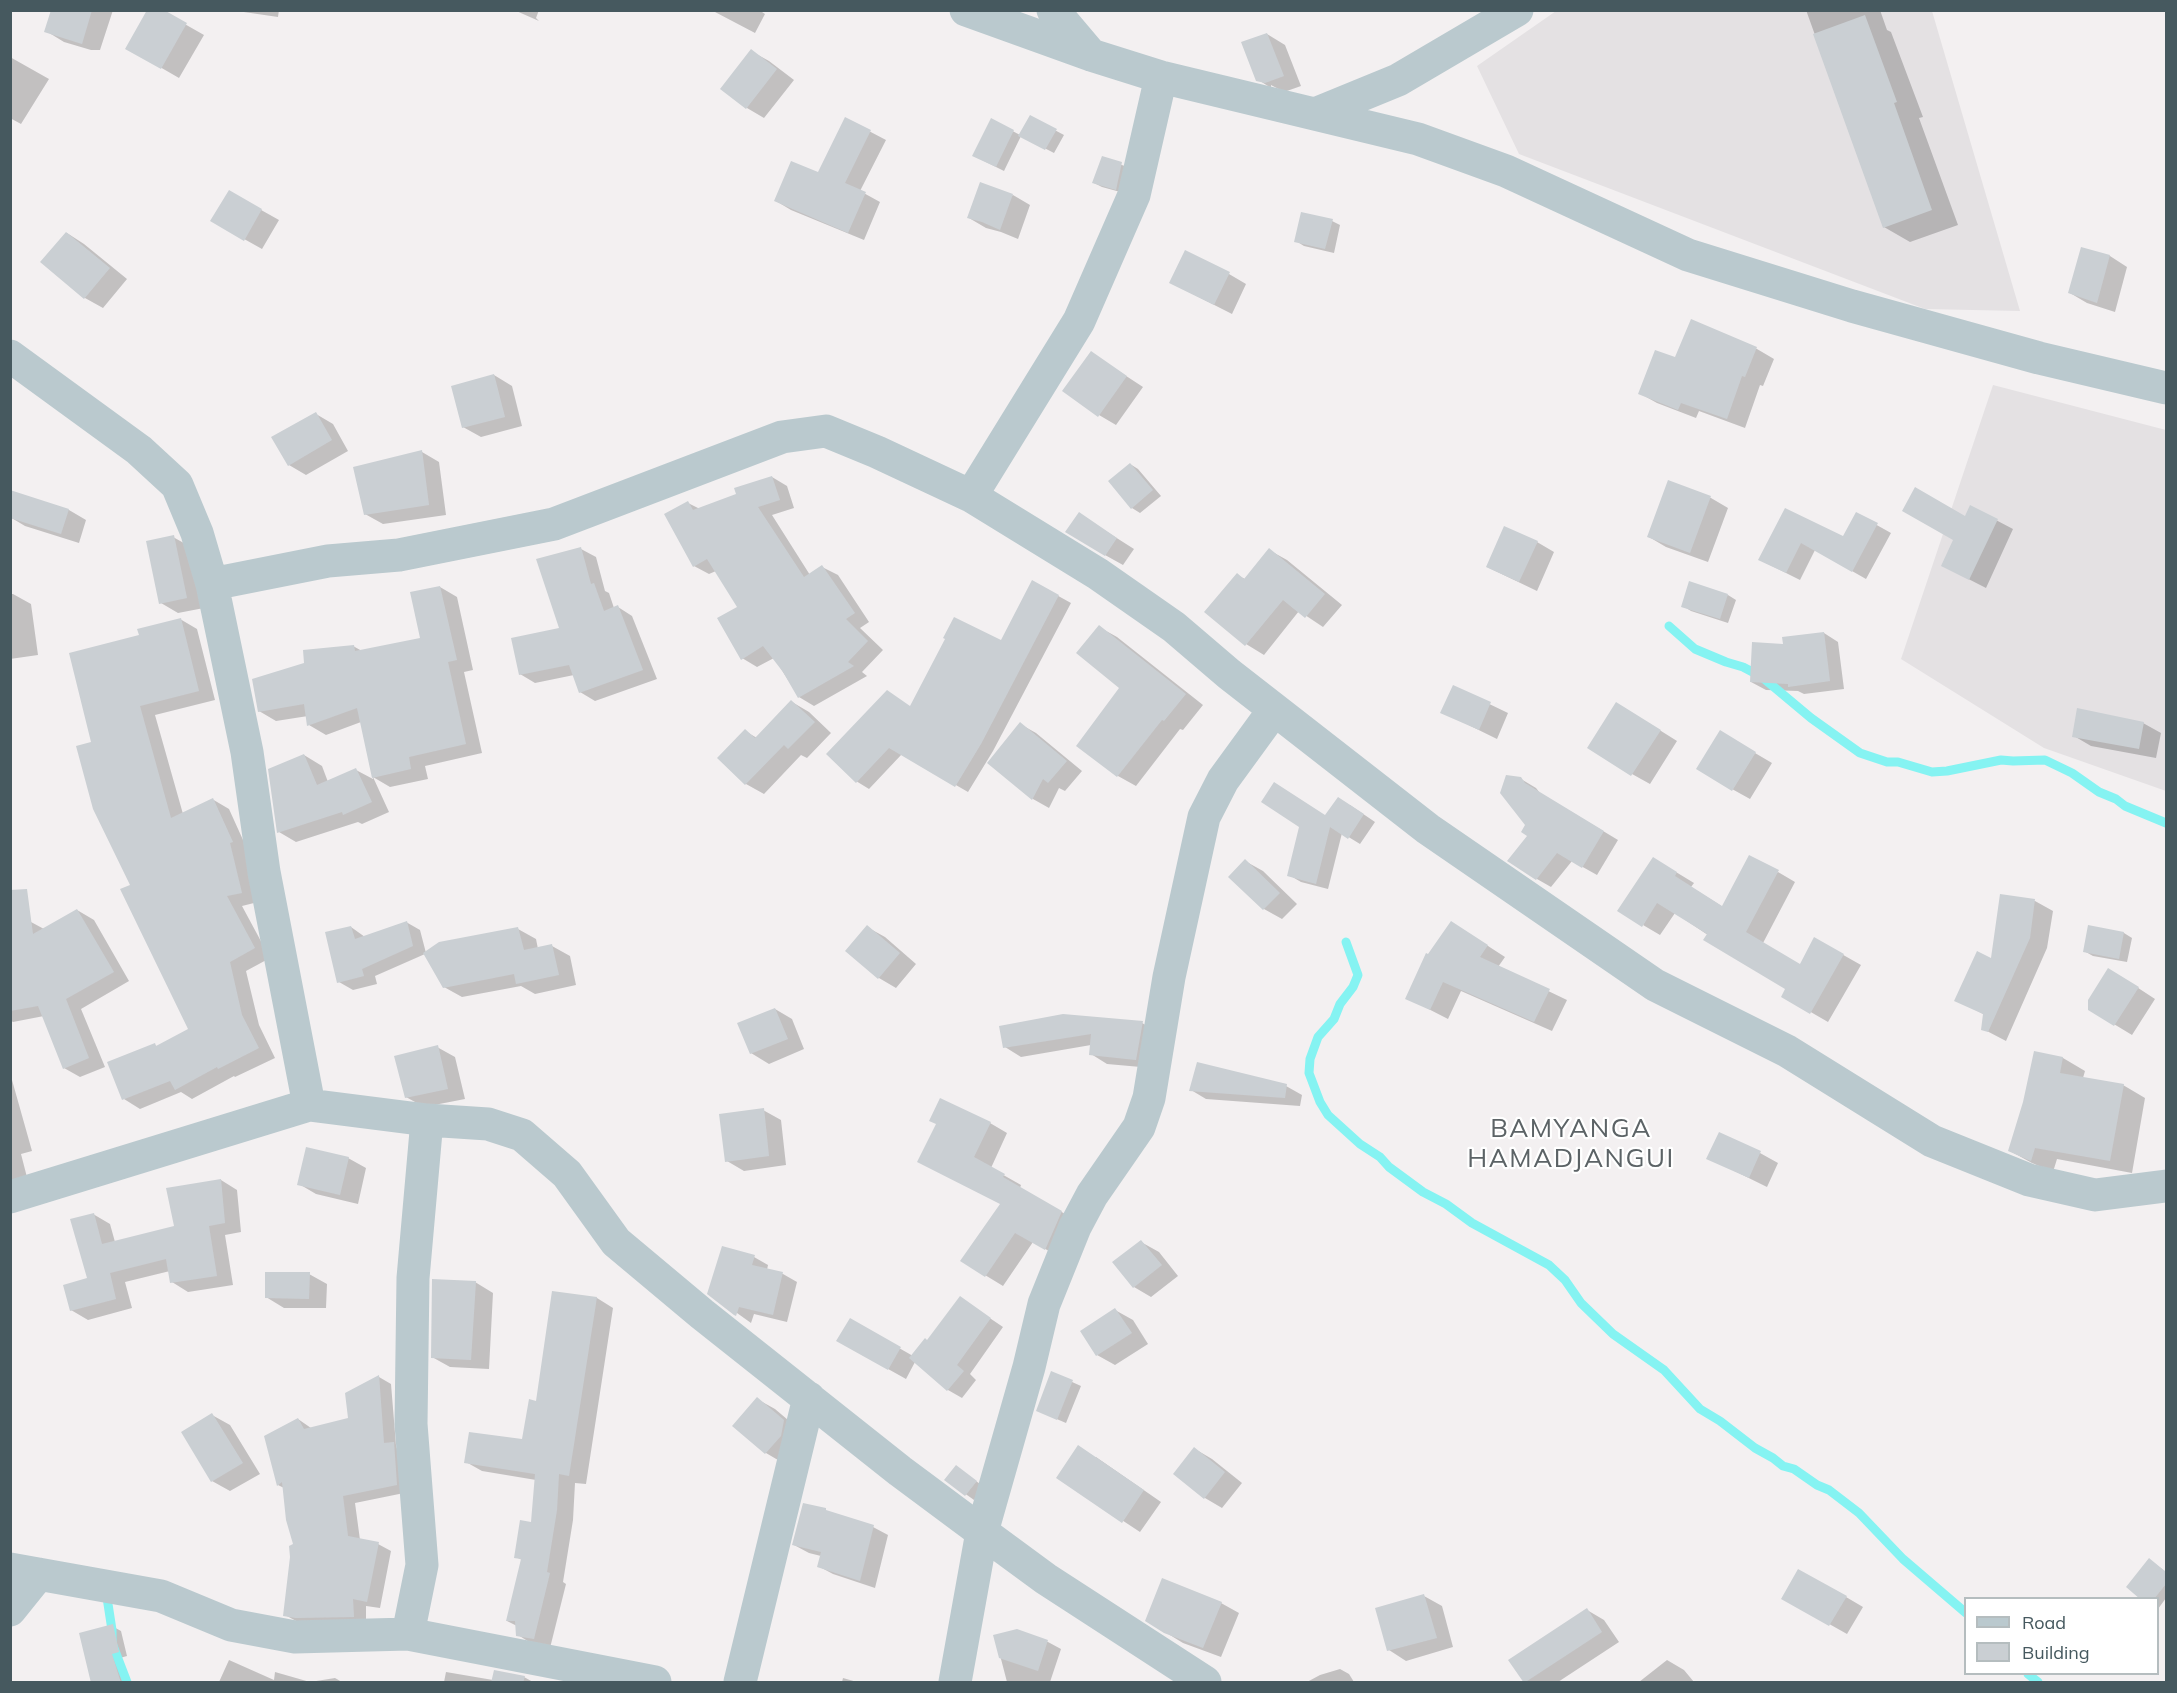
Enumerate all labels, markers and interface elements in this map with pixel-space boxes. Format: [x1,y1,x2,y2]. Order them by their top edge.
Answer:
district label: BAMYANGA HAMADJANGUI [1467,1113,1675,1174]
legend [1964,1597,2159,1675]
text: Road [2022,1611,2066,1634]
text: Building [2022,1641,2090,1664]

